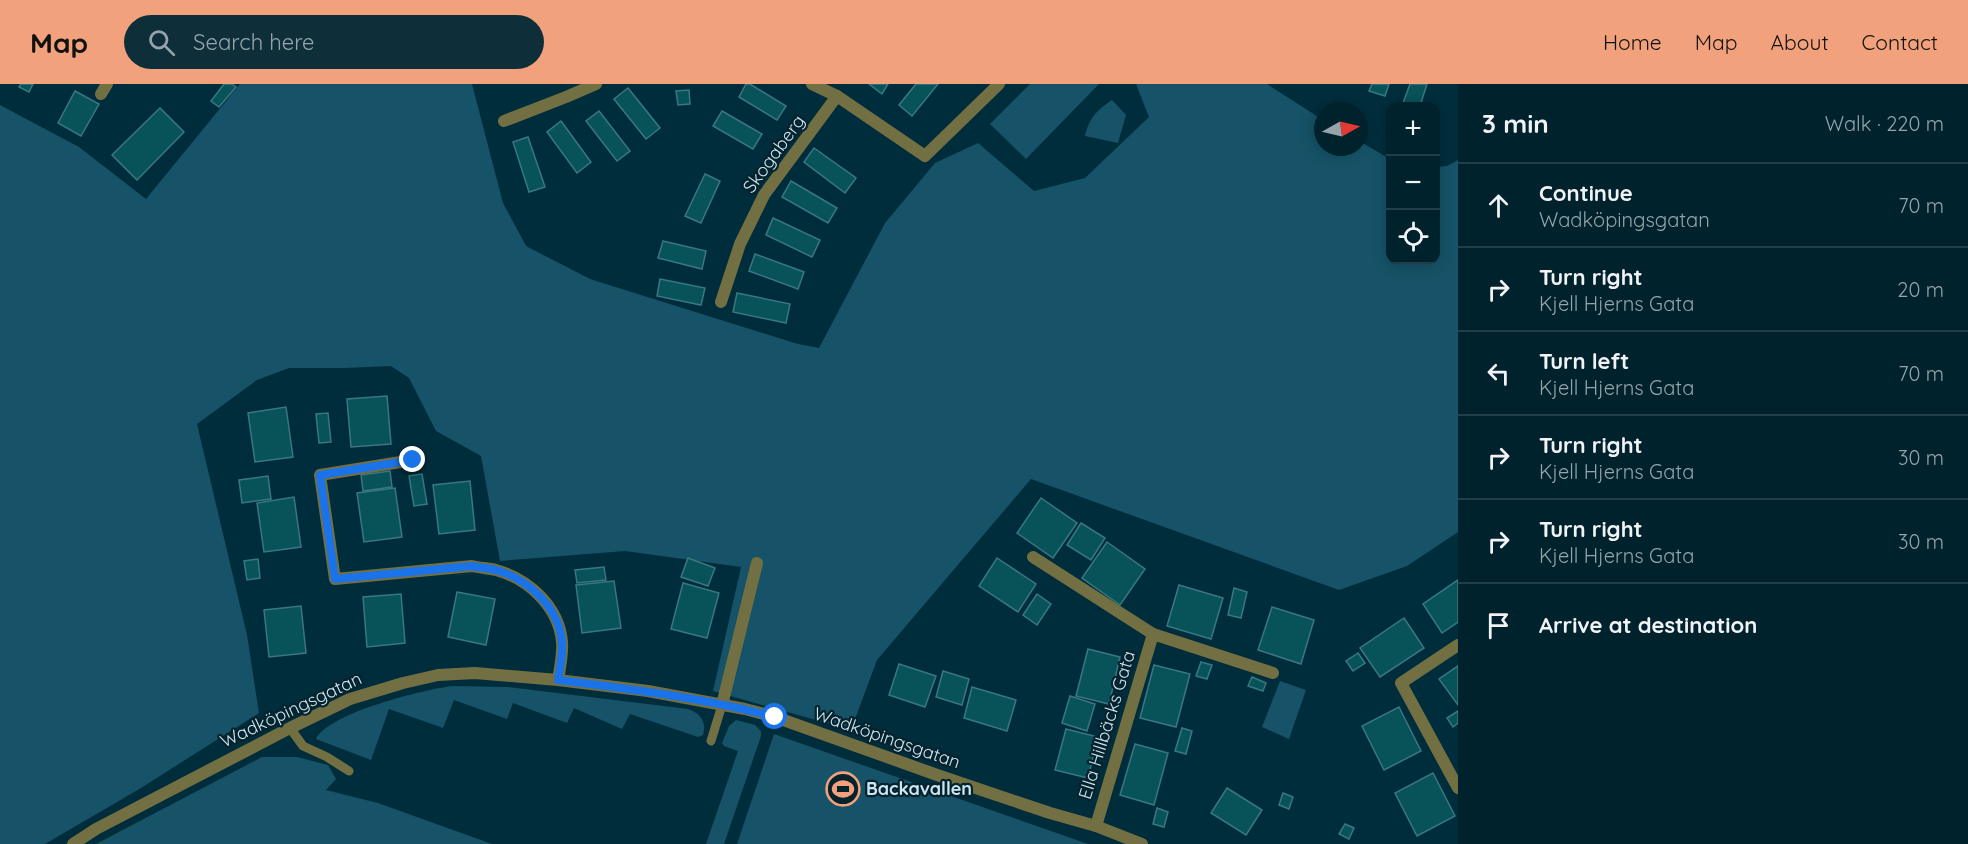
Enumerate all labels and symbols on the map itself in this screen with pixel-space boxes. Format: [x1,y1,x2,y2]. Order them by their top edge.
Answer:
north arrow [1314,102,1368,156]
street label: Skogaberg [737,110,810,197]
route end [399,446,425,472]
street label: Ella Hillbäcks Gata [1073,648,1140,802]
street label: Wadköpingsgatan [216,667,365,752]
street label: Wadköpingsgatan [811,702,964,773]
route start [761,703,787,729]
sports icon: Backavallen [825,771,861,807]
place label: Backavallen [866,777,972,800]

